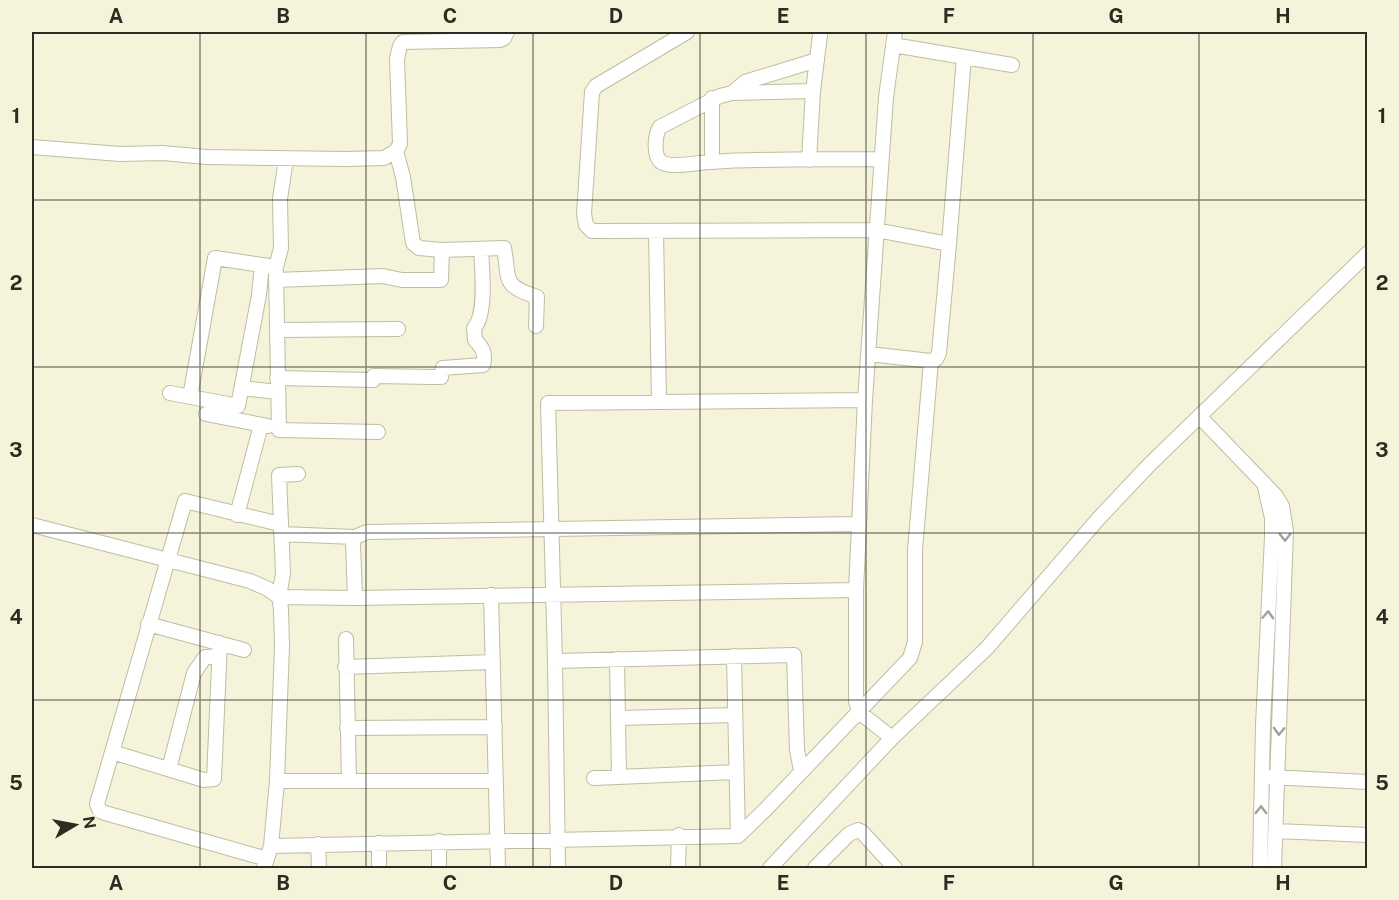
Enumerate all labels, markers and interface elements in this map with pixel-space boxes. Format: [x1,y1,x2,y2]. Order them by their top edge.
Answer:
text: A [109,4,123,28]
text: B [276,4,290,28]
text: C [443,4,457,28]
text: D [609,4,623,28]
text: E [777,4,789,28]
text: F [943,4,955,28]
text: G [1108,4,1124,28]
text: H [1275,4,1291,28]
text: 1 [12,104,20,128]
text: 1 [1378,104,1386,128]
text: 2 [10,271,22,295]
text: 2 [1376,271,1388,295]
text: 3 [9,438,23,462]
text: 3 [1375,438,1389,462]
one-way arrow [1279,532,1291,541]
text: 4 [9,605,23,629]
text: 4 [1375,605,1389,629]
one-way arrow [1262,611,1275,620]
one-way arrow [1273,727,1285,736]
text: 5 [9,771,23,795]
text: 5 [1375,771,1389,795]
north arrow [45,795,105,855]
one-way arrow [1255,806,1267,815]
text: N [79,815,100,830]
text: A [109,871,123,895]
text: B [276,871,290,895]
text: C [443,871,457,895]
text: D [609,871,623,895]
text: E [777,871,789,895]
text: F [943,871,955,895]
text: G [1108,871,1124,895]
text: H [1275,871,1291,895]

